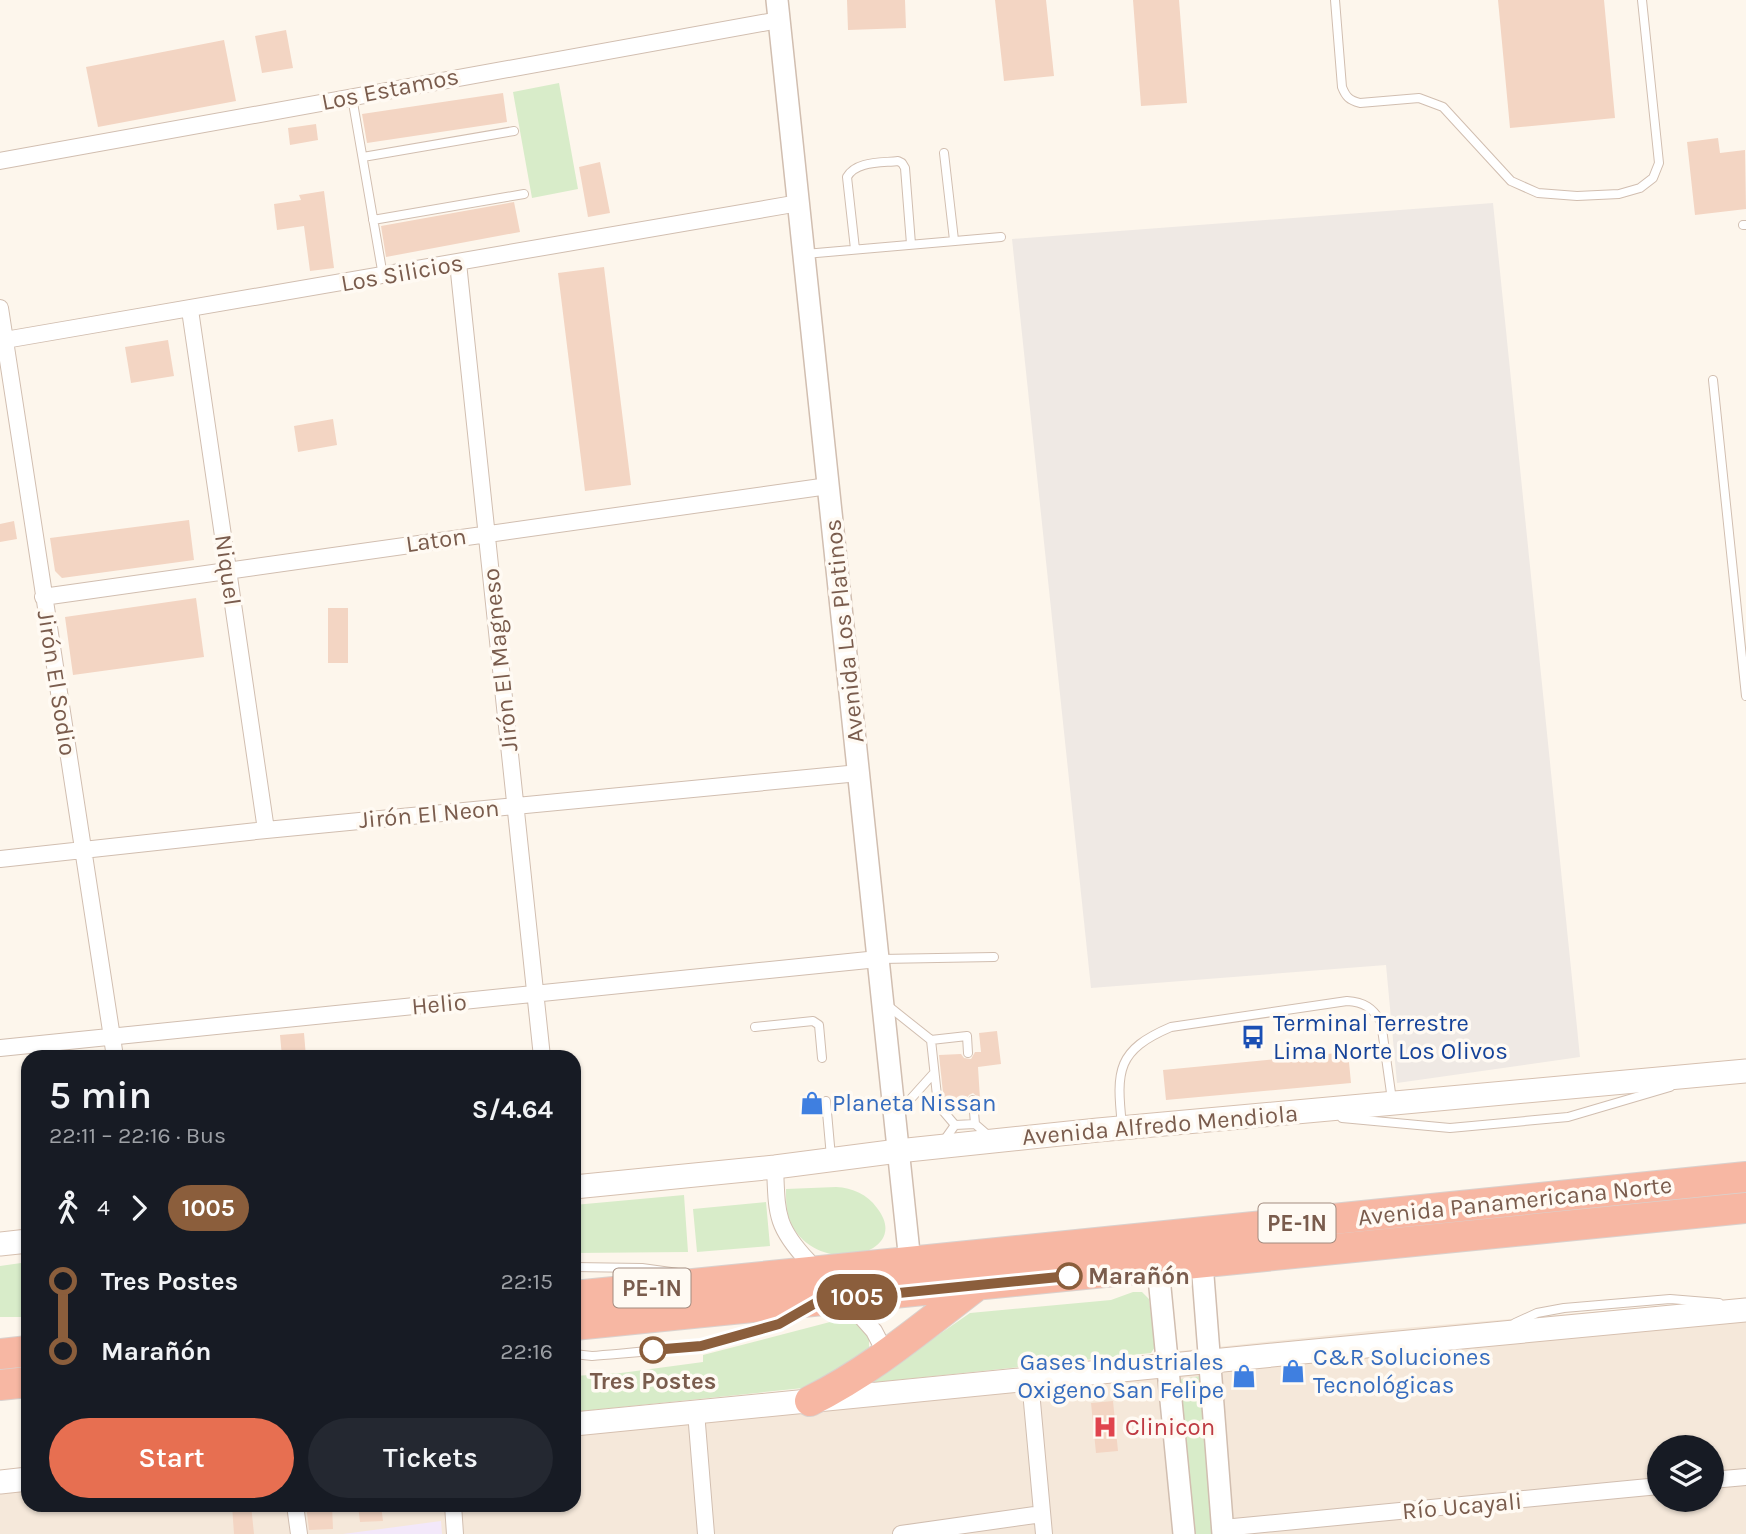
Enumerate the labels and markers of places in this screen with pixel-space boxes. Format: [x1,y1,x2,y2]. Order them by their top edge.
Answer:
place label: Terminal Terrestre Lima Norte Los Olivos [1273,1009,1508,1065]
bus stop icon: Terminal Terrestre Lima Norte Los Olivos [1239,1023,1267,1051]
shop icon: Planeta Nissan [798,1089,826,1117]
place label: Planeta Nissan [832,1089,996,1117]
place label: Marañón [1088,1262,1190,1290]
marker: Marañón [1056,1263,1082,1289]
marker: Tres Postes [640,1337,666,1363]
place label: C&R Soluciones Tecnológicas [1313,1343,1491,1399]
place label: Gases Industriales Oxigeno San Felipe [1018,1348,1224,1404]
shop icon: C&R Soluciones Tecnológicas [1279,1357,1307,1385]
shop icon: Gases Industriales Oxigeno San Felipe [1230,1362,1258,1390]
place label: Tres Postes [590,1367,716,1395]
hospital icon: Clinicon [1091,1413,1119,1441]
place label: Clinicon [1125,1413,1215,1441]

